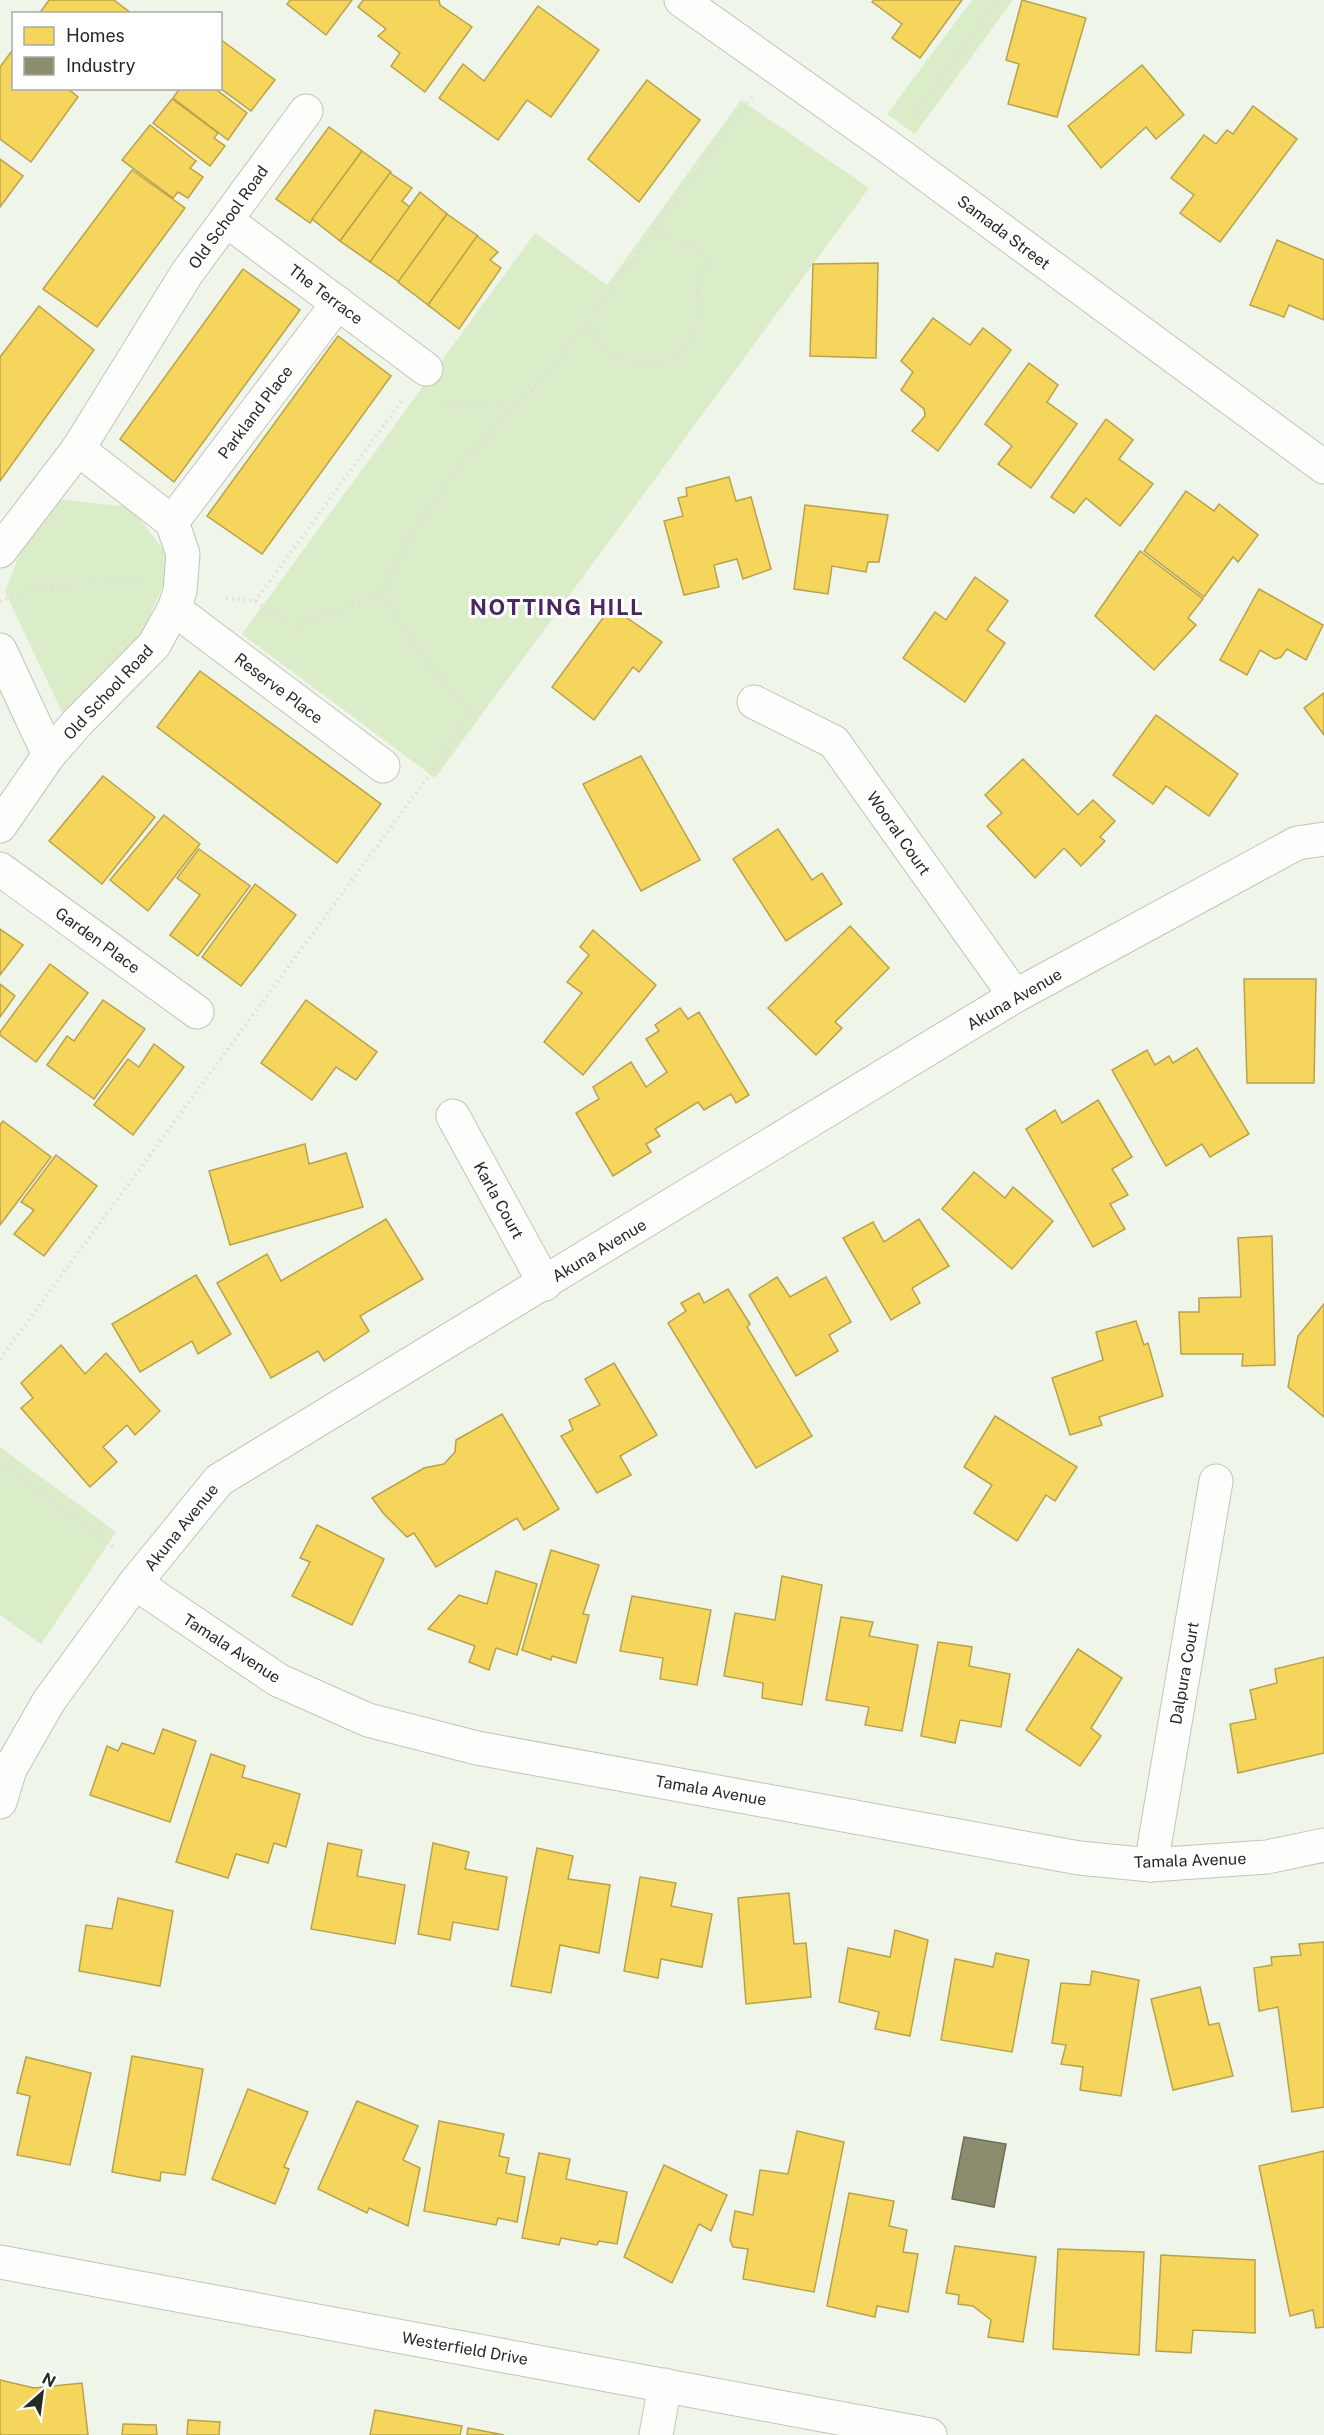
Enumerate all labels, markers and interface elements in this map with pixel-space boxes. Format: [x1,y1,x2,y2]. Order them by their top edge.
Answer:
legend [12,12,222,90]
text: Homes [66,25,125,46]
text: Industry [66,55,136,76]
street label: Old School Road [185,162,272,273]
street label: Samada Street [954,191,1054,273]
street label: The Terrace [285,260,366,328]
street label: Parkland Place [214,362,297,463]
district label: NOTTING HILL [470,594,644,620]
street label: Old School Road [60,641,157,744]
street label: Reserve Place [231,649,327,728]
street label: Wooral Court [863,788,934,879]
street label: Garden Place [52,903,144,977]
street label: Akuna Avenue [963,965,1065,1034]
street label: Karla Court [470,1158,527,1242]
street label: Akuna Avenue [549,1215,650,1286]
street label: Akuna Avenue [141,1480,222,1575]
street label: Tamala Avenue [179,1610,284,1687]
street label: Dalpura Court [1166,1620,1203,1726]
street label: Tamala Avenue [654,1771,768,1810]
street label: Tamala Avenue [1133,1849,1247,1872]
street label: Westerfield Drive [400,2328,530,2369]
north arrow [12,2363,72,2423]
text: N [39,2369,59,2392]

